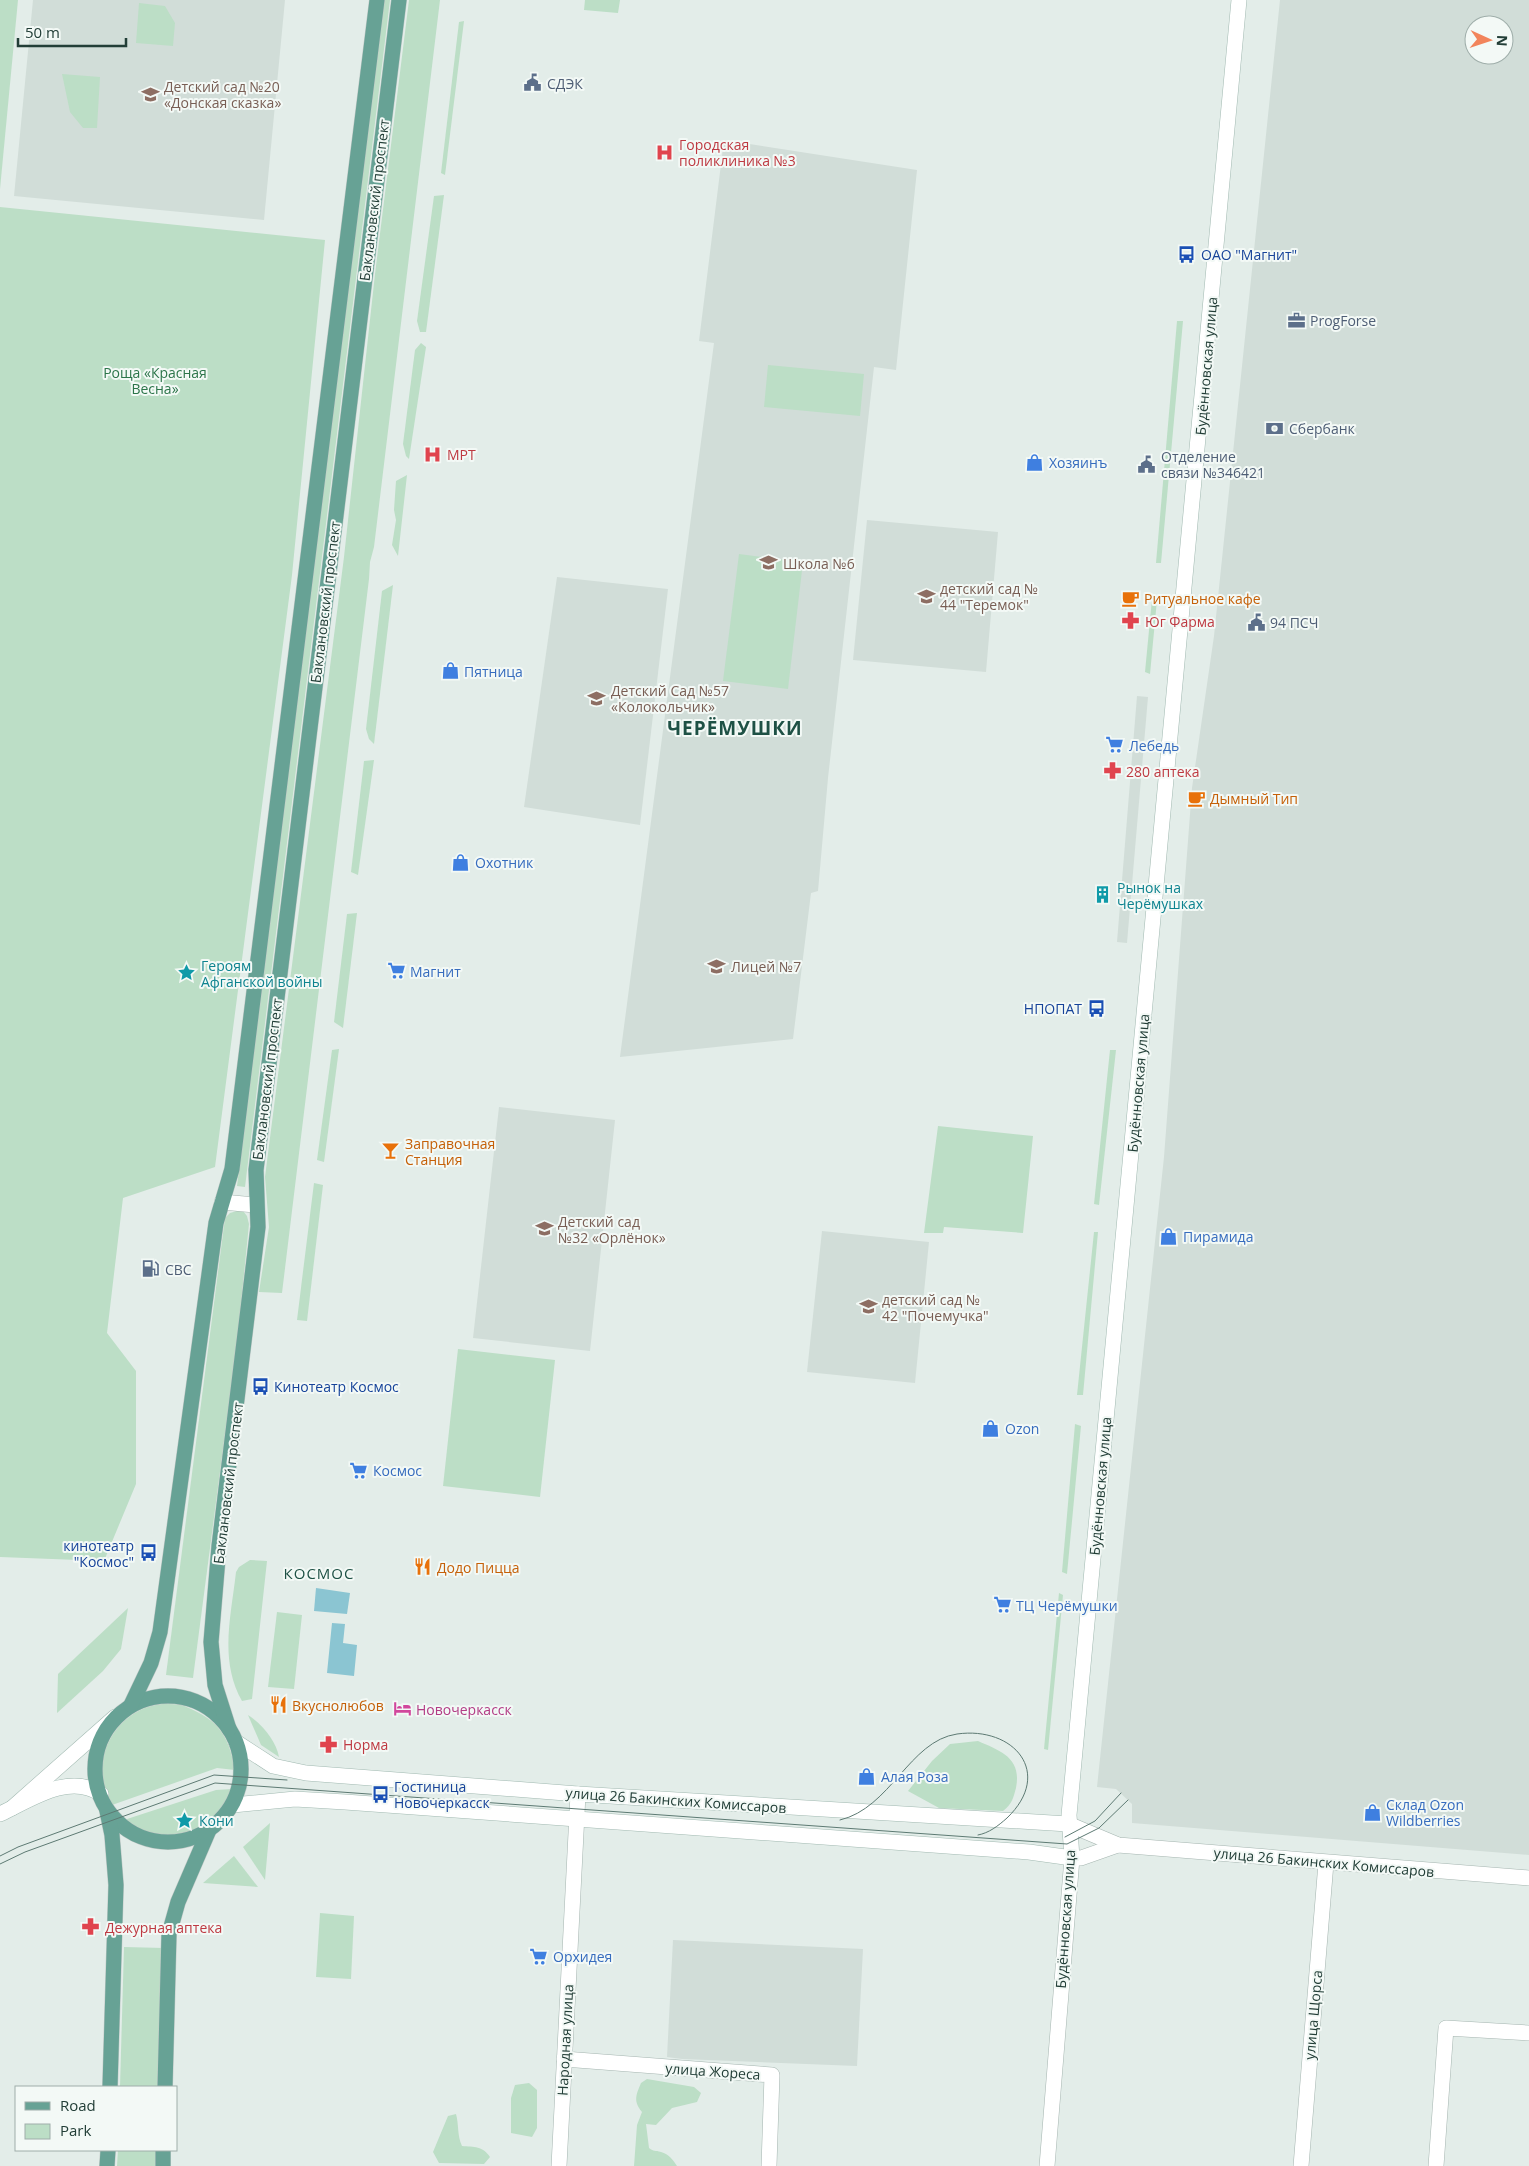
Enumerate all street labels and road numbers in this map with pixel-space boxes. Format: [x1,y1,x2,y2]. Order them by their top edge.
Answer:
street label: Баклановский проспект [355,118,393,282]
street label: Будённовская улица [1190,296,1222,436]
street label: Баклановский проспект [306,520,344,684]
street label: Баклановский проспект [248,997,286,1161]
street label: Будённовская улица [1122,1013,1154,1153]
street label: Баклановский проспект [209,1401,247,1565]
street label: Будённовская улица [1084,1416,1116,1556]
street label: улица 26 Бакинских Комиссаров [565,1783,787,1817]
street label: улица 26 Бакинских Комиссаров [1213,1843,1435,1881]
street label: Будённовская улица [1051,1849,1079,1989]
street label: улица Щорса [1300,1969,1326,2061]
street label: Народная улица [553,1984,577,2096]
street label: улица Жореса [665,2058,761,2084]

